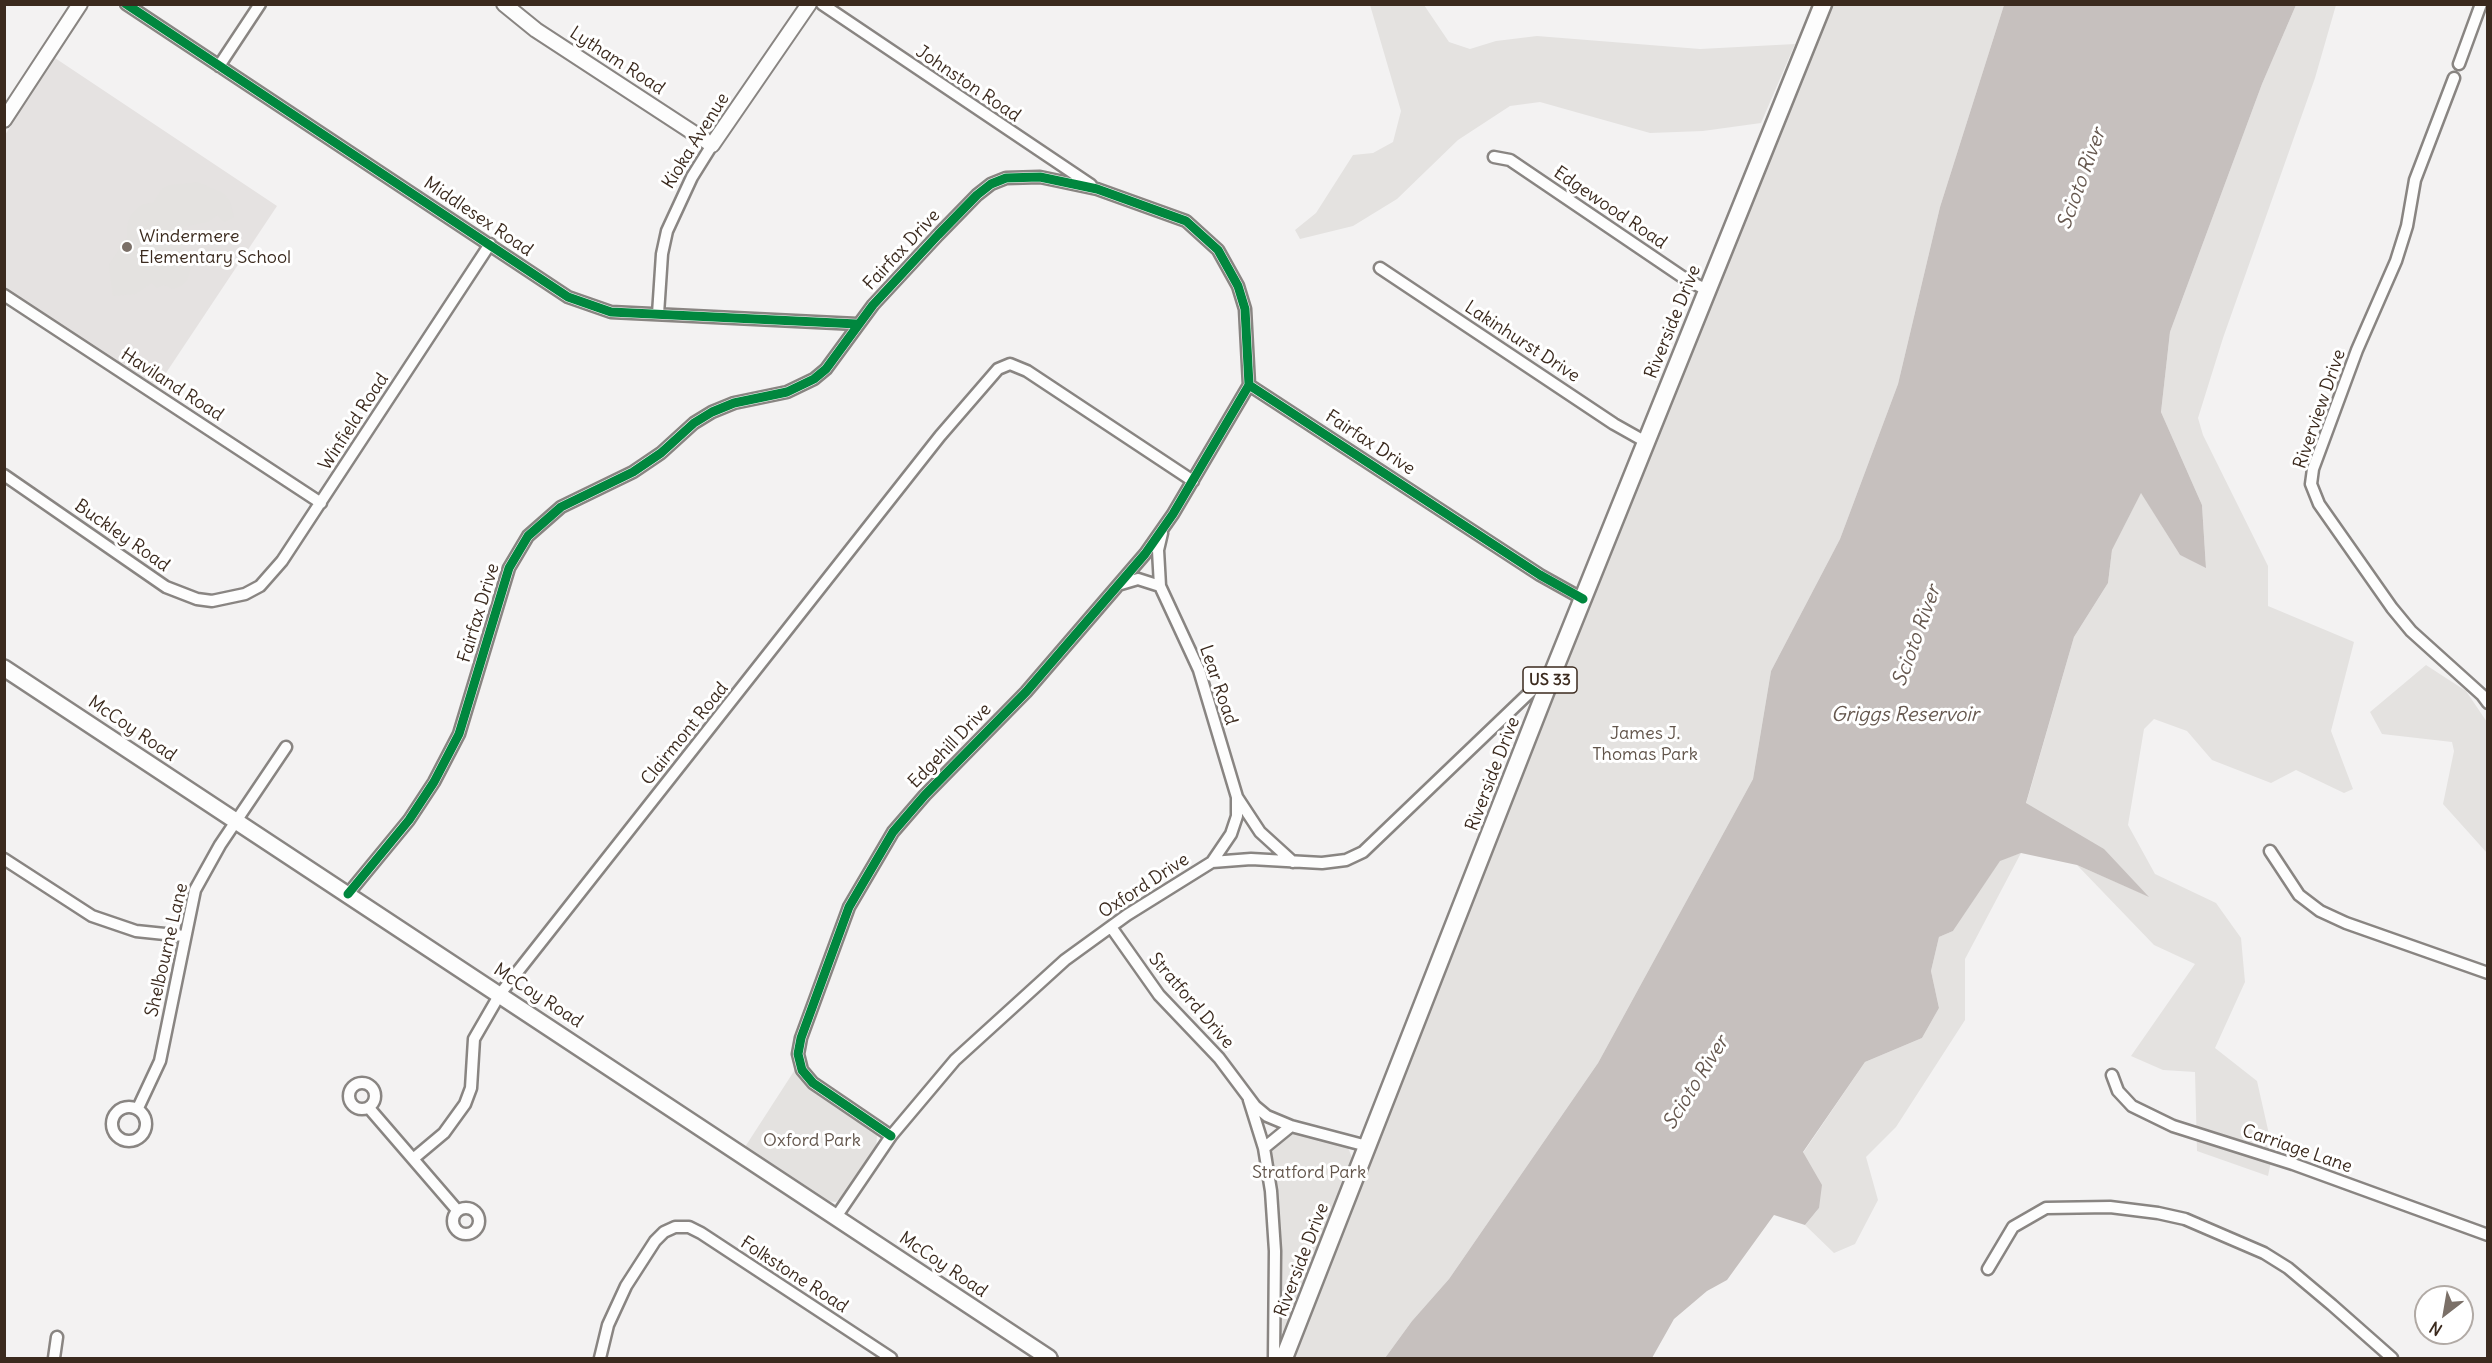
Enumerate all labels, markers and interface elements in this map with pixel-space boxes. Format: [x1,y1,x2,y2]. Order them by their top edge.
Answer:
street label: Lytham Road [565,22,669,100]
street label: Johnston Road [912,41,1024,127]
street label: Kioka Avenue [658,89,734,193]
water label: Scioto River [2053,125,2111,233]
street label: Edgewood Road [1549,162,1671,254]
street label: Middlesex Road [419,173,537,261]
street label: Fairfax Drive [859,205,945,295]
place label: Windermere Elementary School [139,226,291,268]
marker: Windermere Elementary School [120,240,134,254]
street label: Riverside Drive [1640,262,1706,382]
street label: Lakinhurst Drive [1460,297,1584,387]
street label: Haviland Road [117,344,227,426]
street label: Riverview Drive [2289,347,2351,471]
street label: Winfield Road [315,369,393,475]
street label: Fairfax Drive [1321,406,1419,480]
street label: Buckley Road [70,495,174,577]
street label: Fairfax Drive [454,561,504,665]
water label: Scioto River [1888,582,1946,690]
street label: Lear Road [1194,642,1242,728]
road number: US 33 [1523,667,1577,693]
street label: Clairmont Road [637,678,733,790]
street label: McCoy Road [84,692,180,766]
street label: Edgehill Drive [904,699,996,793]
water label: Griggs Reservoir [1831,703,1979,727]
street label: Riverside Drive [1461,714,1525,834]
park label: James J. Thomas Park [1592,723,1698,766]
street label: Oxford Drive [1095,849,1193,923]
street label: Shelbourne Lane [141,881,193,1019]
street label: Stratford Drive [1144,949,1238,1053]
street label: McCoy Road [489,959,587,1033]
water label: Scioto River [1658,1032,1734,1134]
street label: Carriage Lane [2239,1120,2355,1178]
park label: Oxford Park [763,1130,861,1152]
park label: Stratford Park [1252,1162,1366,1184]
street label: Riverside Drive [1270,1200,1334,1320]
street label: McCoy Road [895,1228,991,1302]
street label: Folkstone Road [736,1232,852,1318]
north arrow [2414,1285,2474,1345]
text: N [2426,1317,2446,1340]

